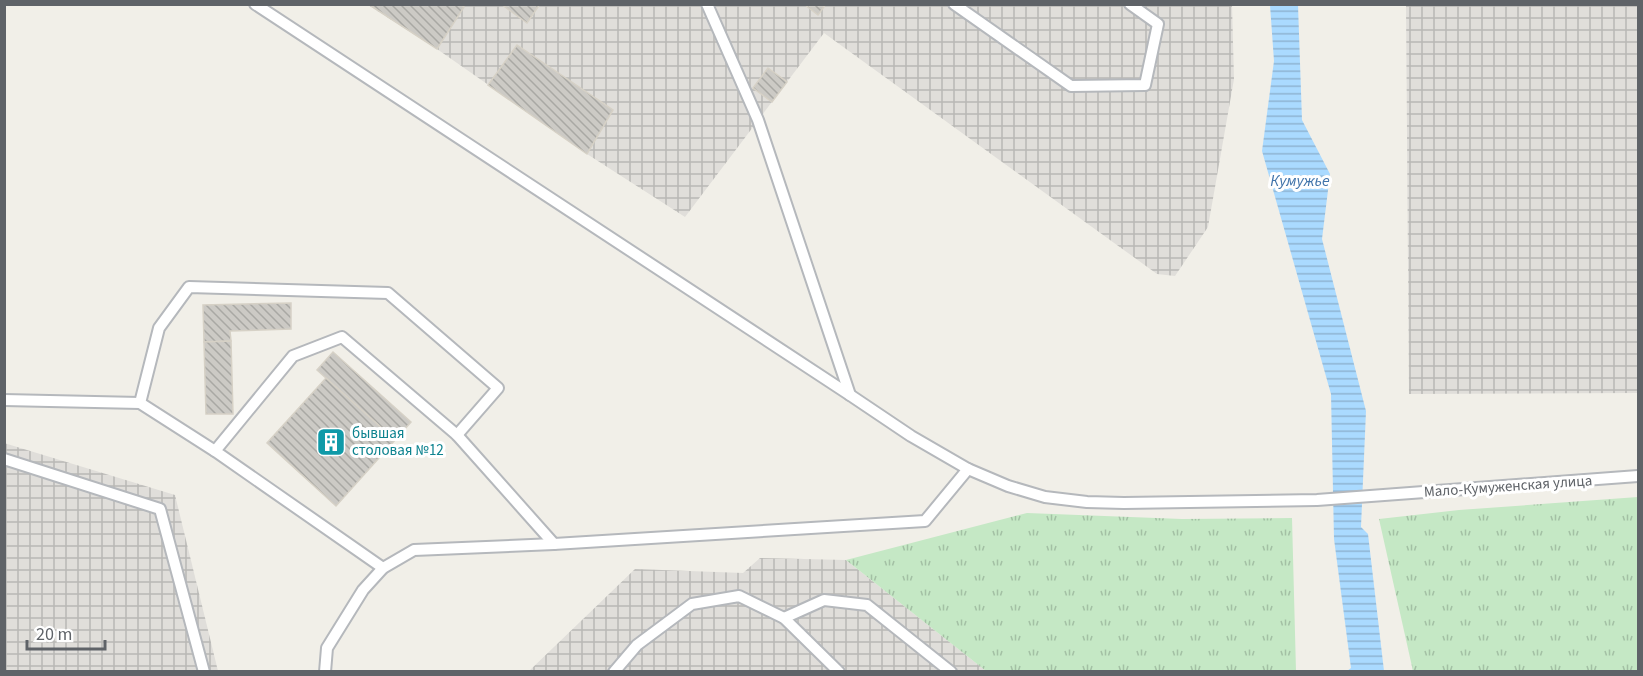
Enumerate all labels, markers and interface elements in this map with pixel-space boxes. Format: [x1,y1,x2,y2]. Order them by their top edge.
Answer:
water label: Кумужье [1270,170,1330,192]
place label: бывшая столовая №12 [352,423,444,461]
building icon: бывшая столовая №12 [315,426,347,458]
street label: Мало-Кумуженская улица [1423,470,1593,503]
scale bar [27,613,105,651]
text: 20 m [36,622,72,647]

